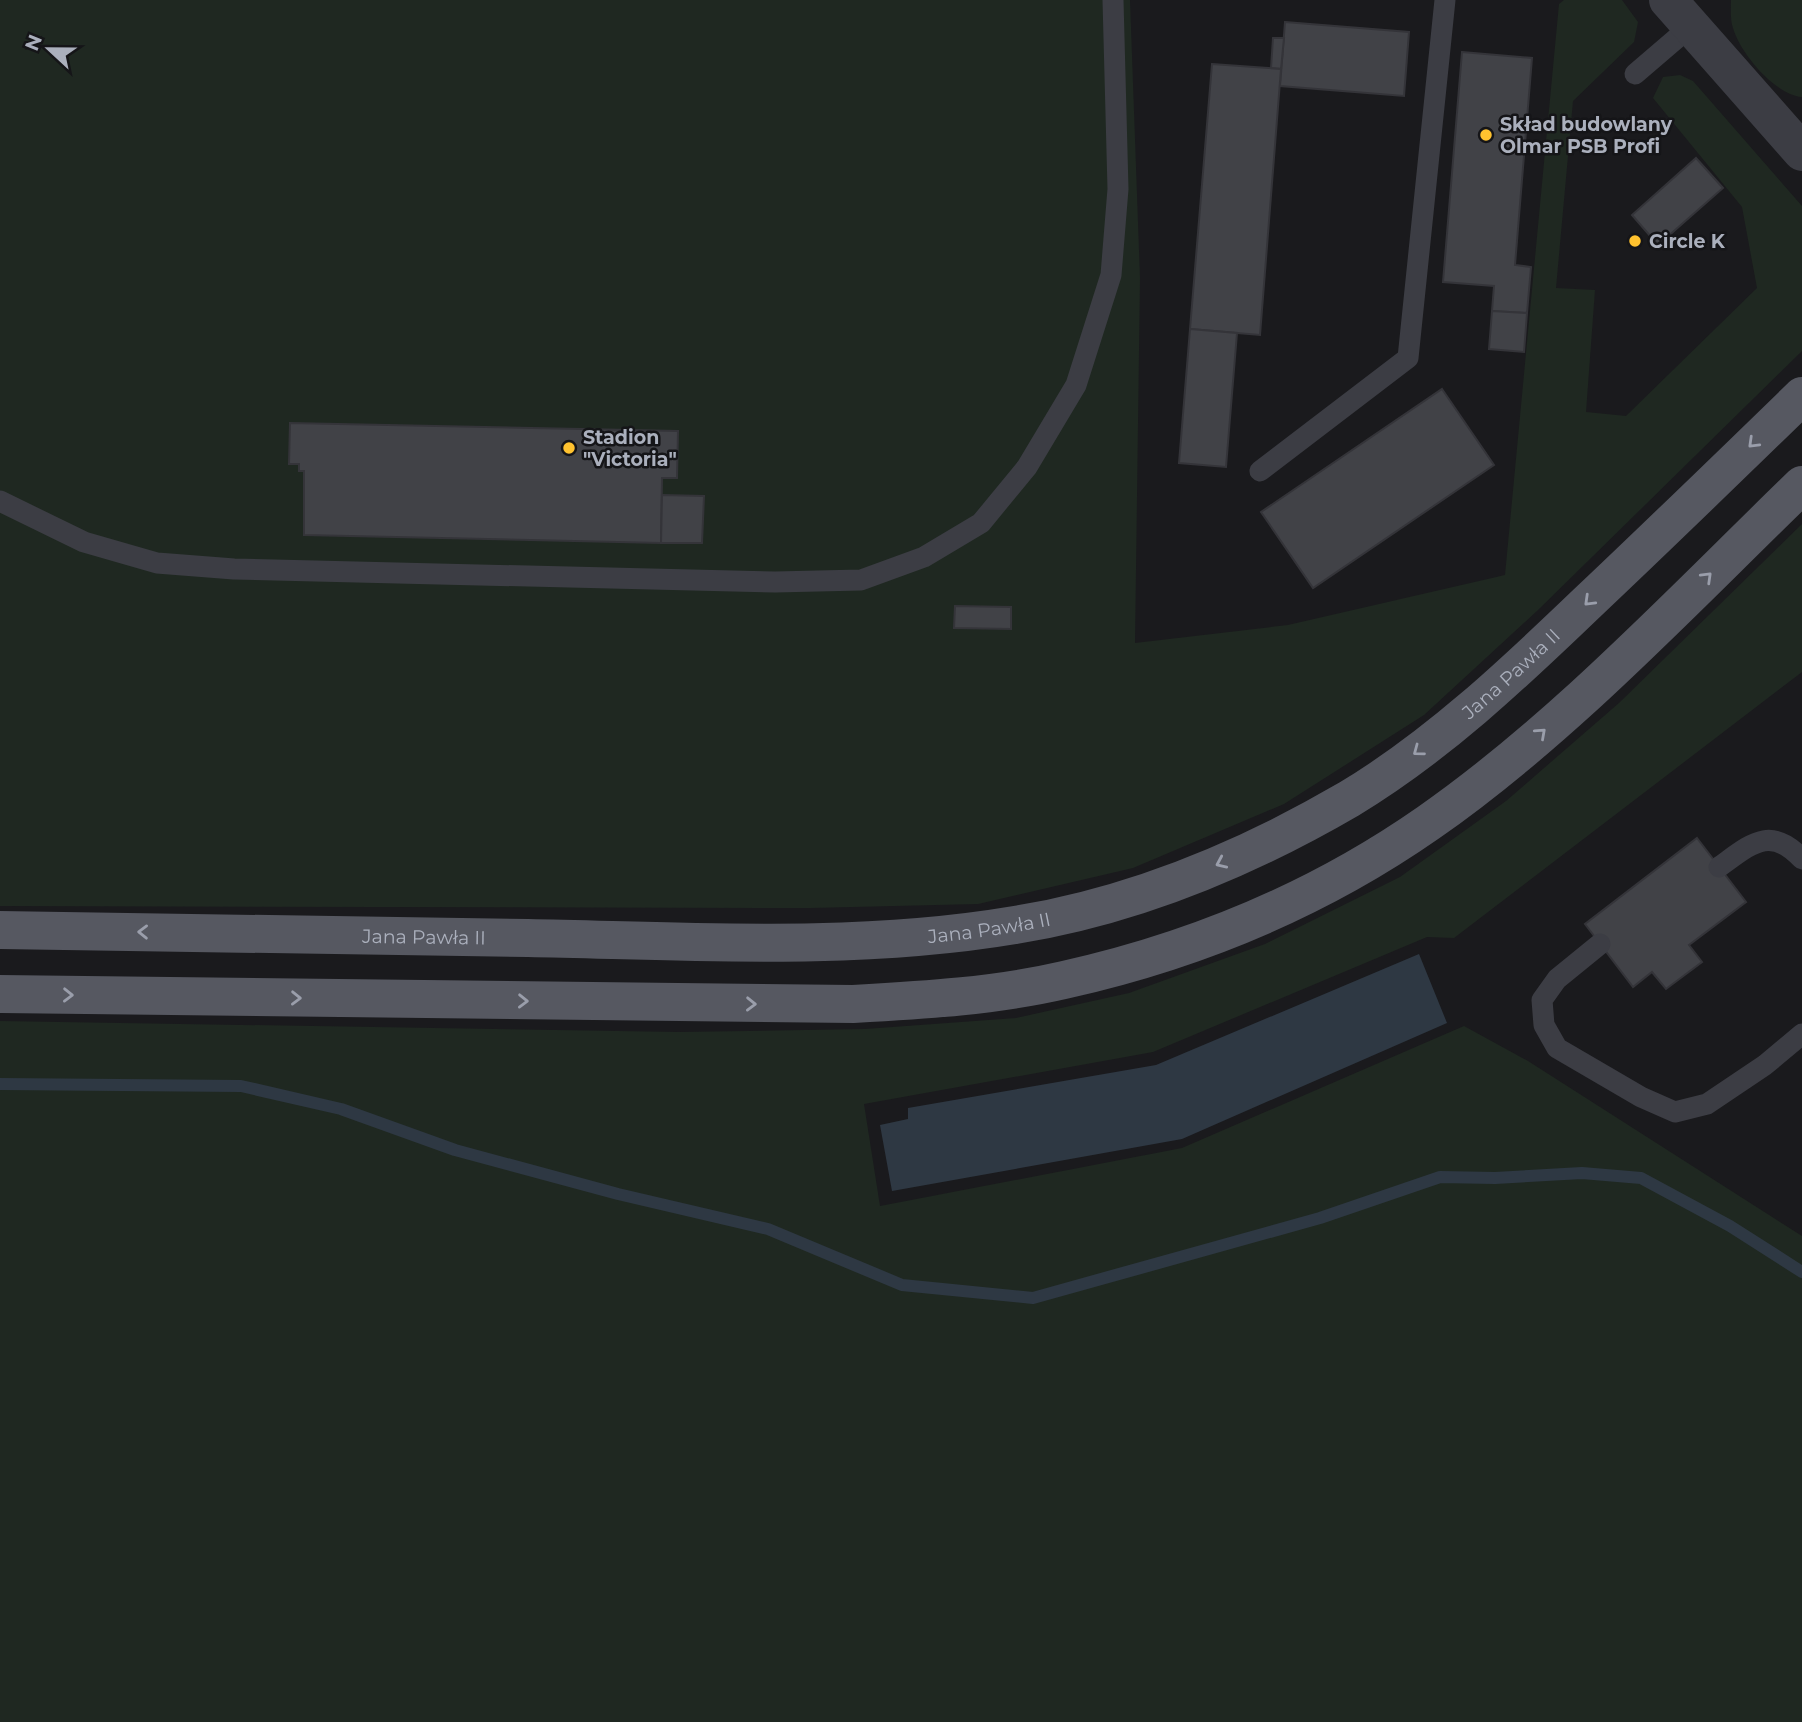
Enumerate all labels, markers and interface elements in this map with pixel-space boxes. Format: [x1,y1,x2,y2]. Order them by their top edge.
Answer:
north arrow [14,14,84,84]
text: N [20,31,47,54]
place label: Skład budowlany Olmar PSB Profi [1500,113,1673,158]
marker: Skład budowlany Olmar PSB Profi [1478,127,1494,143]
place label: Circle K [1649,230,1726,253]
marker: Circle K [1627,233,1643,249]
place label: Stadion "Victoria" [583,426,677,471]
one-way arrow [1748,435,1761,448]
marker: Stadion "Victoria" [561,440,577,456]
one-way arrow [1699,573,1712,586]
one-way arrow [1584,593,1597,606]
street label: Jana Pawła II [1457,624,1565,724]
one-way arrow [1533,729,1546,741]
one-way arrow [1414,743,1426,755]
one-way arrow [1216,855,1229,869]
street label: Jana Pawła II [926,907,1053,948]
street label: Jana Pawła II [361,924,486,949]
one-way arrow [138,925,149,940]
one-way arrow [63,987,74,1003]
one-way arrow [291,990,301,1006]
one-way arrow [518,993,529,1009]
one-way arrow [746,996,756,1012]

